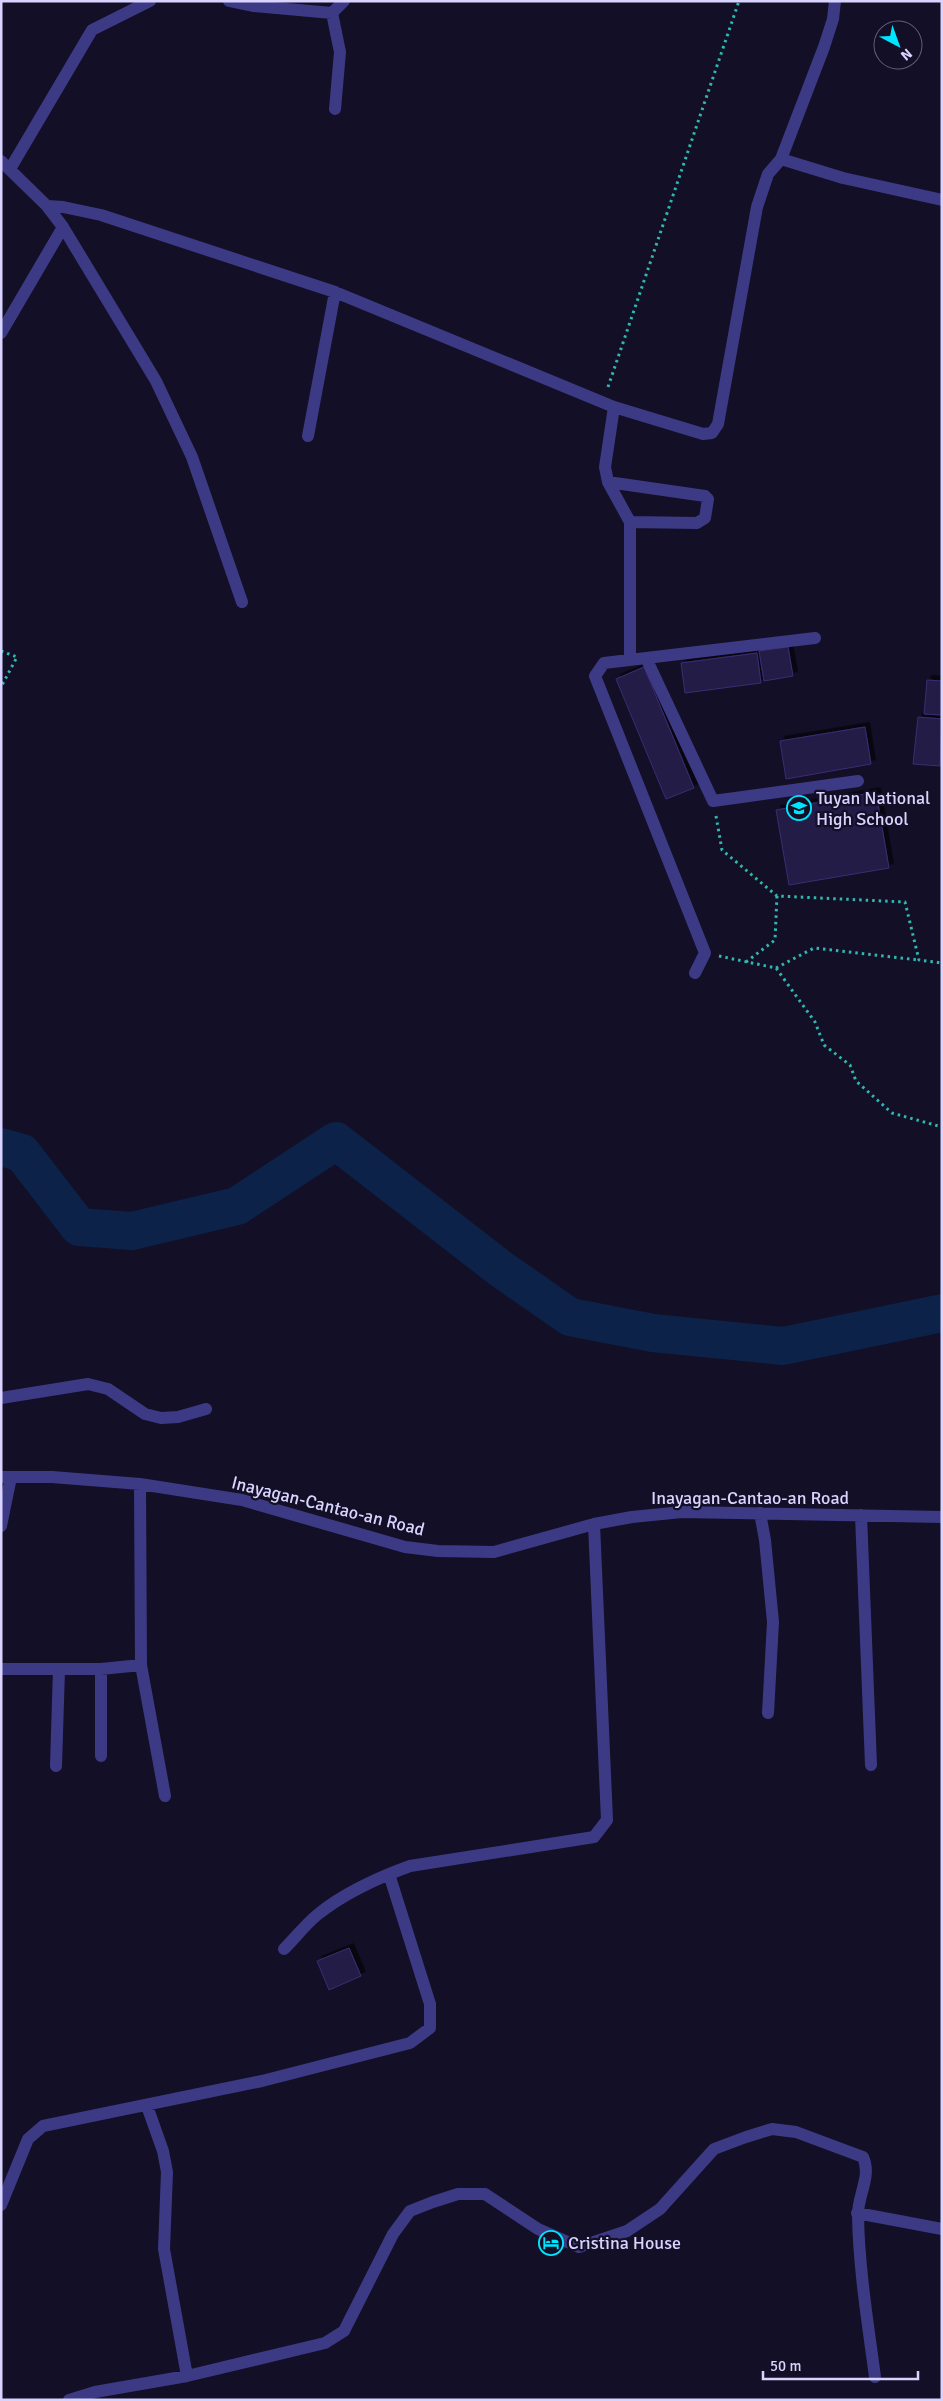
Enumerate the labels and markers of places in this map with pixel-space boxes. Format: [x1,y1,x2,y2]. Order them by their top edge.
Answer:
place label: Tuyan National High School [816,787,930,830]
school or university icon: Tuyan National High School [786,795,812,821]
hotel icon: Cristina House [538,2230,564,2256]
place label: Cristina House [568,2232,681,2254]

